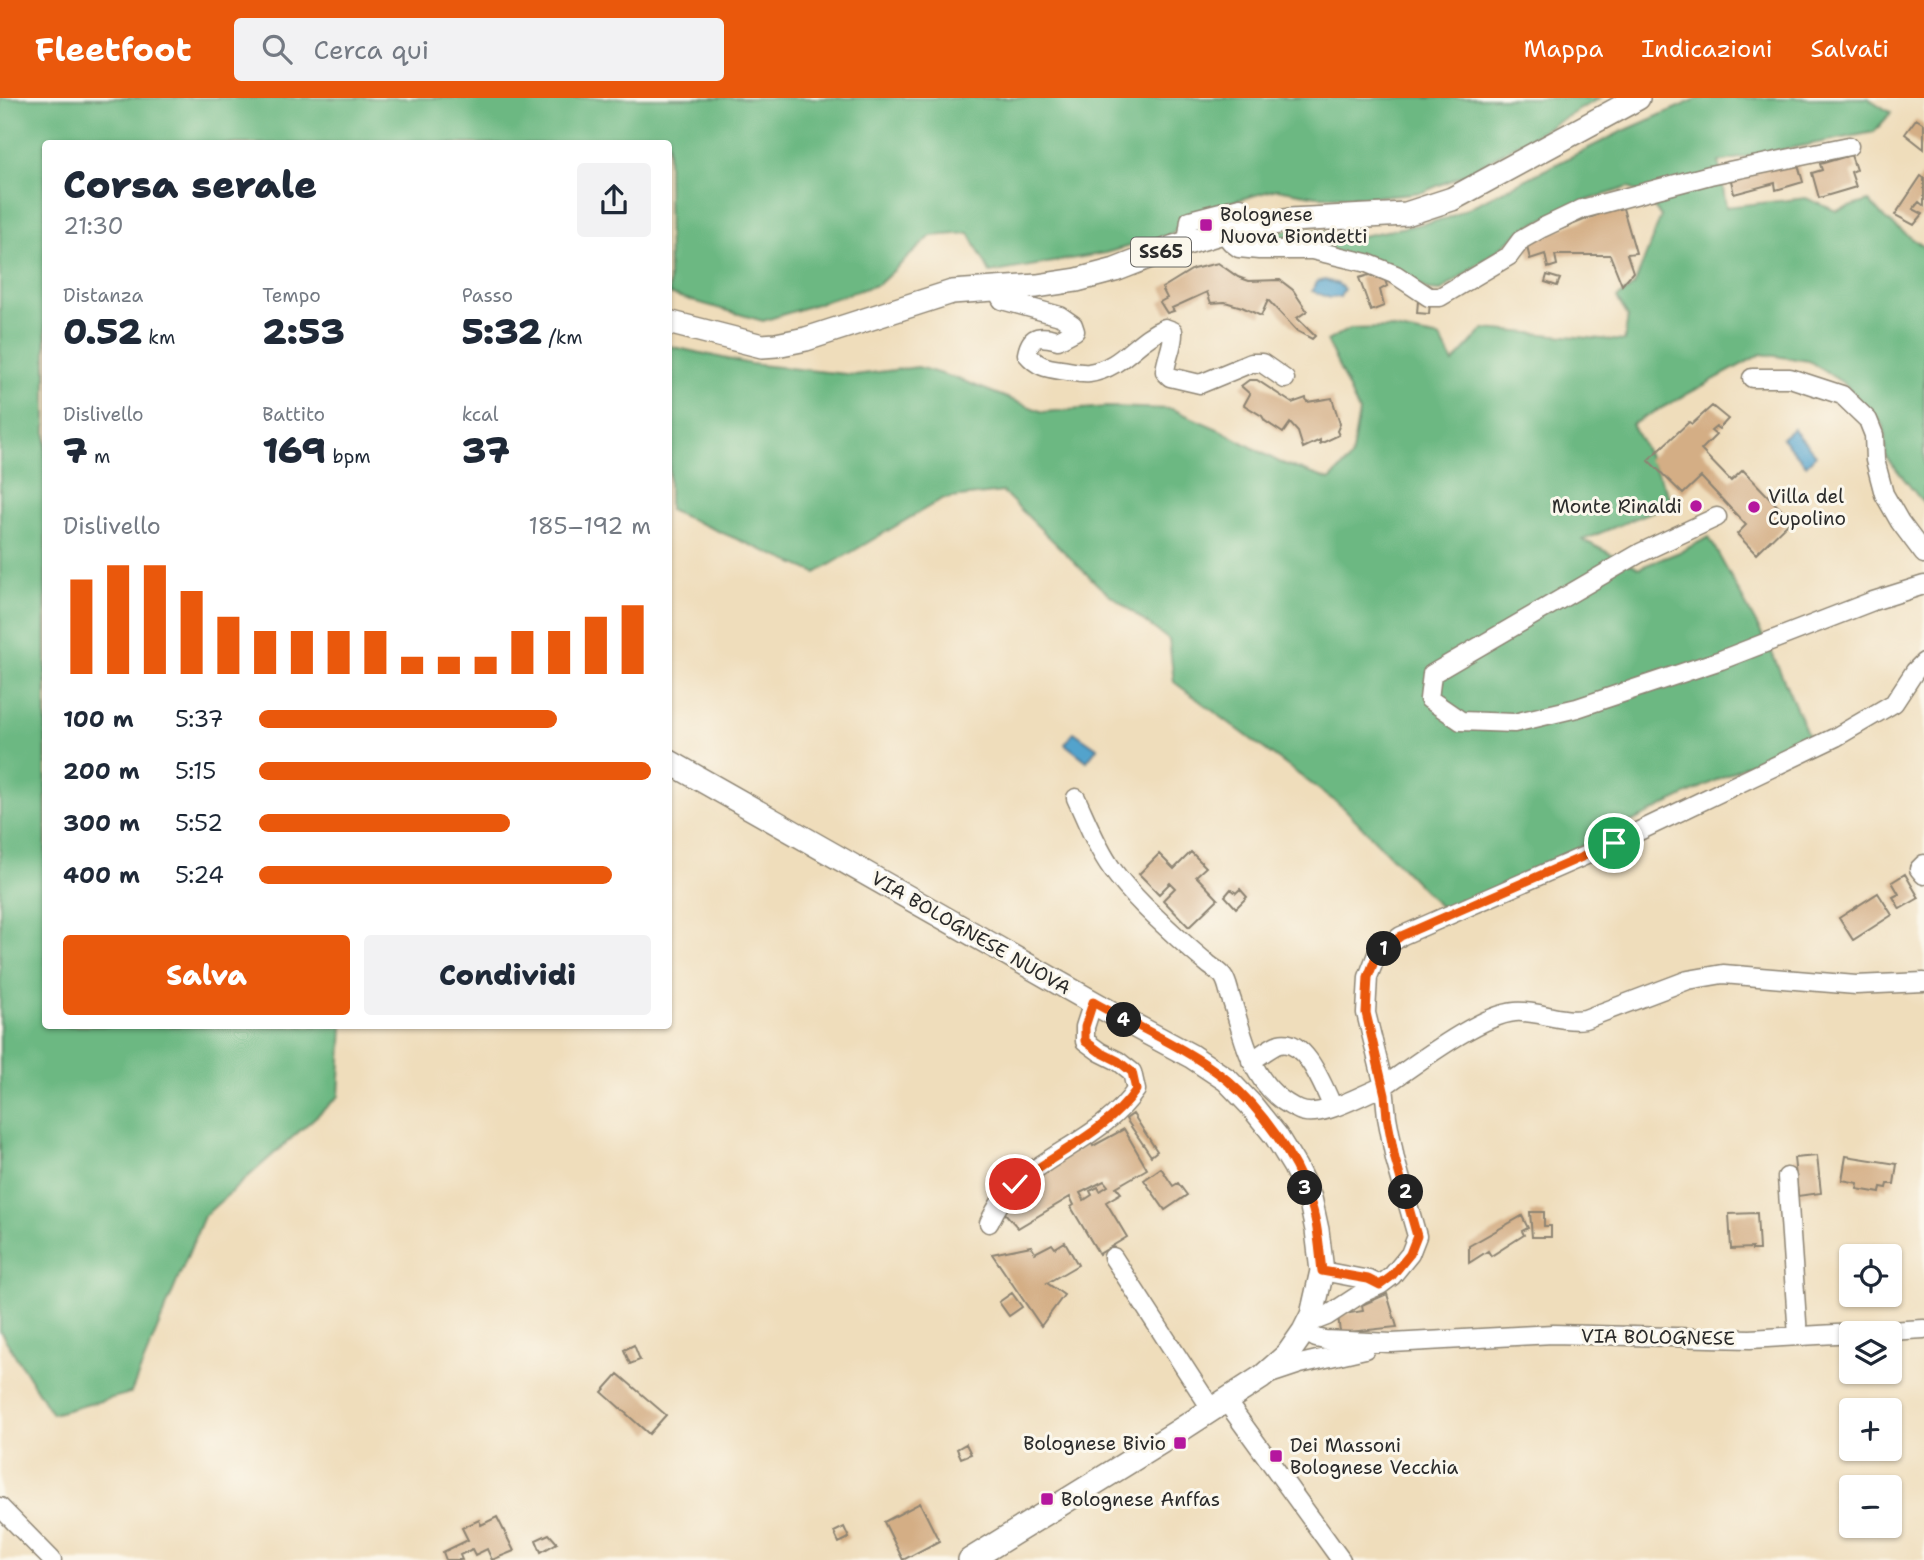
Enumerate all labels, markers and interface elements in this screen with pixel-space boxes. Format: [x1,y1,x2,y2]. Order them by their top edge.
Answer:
search box [234,18,724,81]
text: Fleetfoot [35,27,192,72]
icon: search [258,30,296,68]
text: Cerca qui [314,32,429,67]
text: Mappa [1523,33,1603,65]
text: Indicazioni [1641,33,1773,65]
text: Salvati [1811,33,1889,65]
text: Corsa serale [63,159,317,210]
button: share [577,163,651,237]
place label: Bolognese Nuova Biondetti [1220,202,1368,249]
text: 21:30 [63,211,124,241]
marker: Bolognese Nuova Biondetti [1198,217,1214,233]
road number: SS65 [1131,238,1191,266]
text: Distanza [63,283,143,308]
text: Tempo [262,283,321,308]
text: Passo [462,283,513,308]
text: 0.52 [63,308,142,355]
text: 2:53 [262,308,345,355]
text: 5:32 [462,308,542,355]
text: km [142,325,175,350]
text: /km [542,325,583,350]
text: Dislivello [63,402,144,427]
text: Battito [262,402,325,427]
text: kcal [462,402,499,427]
text: 7 [63,427,88,474]
text: 169 [262,427,326,474]
text: 37 [462,427,510,474]
text: m [88,444,110,469]
text: bpm [326,444,371,469]
place label: Villa del Cupolino [1768,484,1846,531]
place label: Monte Rinaldi [1552,494,1682,519]
marker: Monte Rinaldi [1688,498,1704,514]
marker: Villa del Cupolino [1746,499,1762,515]
text: Dislivello [63,511,161,541]
text: 185–192 m [529,511,651,541]
text: 100 m [63,704,134,734]
text: 5:37 [175,704,224,734]
text: 200 m [63,756,140,786]
text: 5:15 [175,756,216,786]
text: 300 m [63,808,140,838]
text: 5:52 [175,808,223,838]
pin [1584,813,1644,873]
icon: arrive [1595,824,1633,862]
text: 400 m [63,860,140,890]
text: 5:24 [175,860,224,890]
street label: VIA BOLOGNESE NUOVA [867,866,1075,1001]
pin: 1 [1366,932,1402,966]
button: Salva [63,935,350,1015]
button: Condividi [364,935,651,1015]
text: 1 [1379,936,1388,961]
pin: 4 [1106,1002,1142,1038]
text: 4 [1117,1007,1130,1032]
pin [985,1154,1045,1214]
icon: check [996,1165,1034,1203]
pin: 3 [1288,1170,1322,1206]
pin: 2 [1388,1174,1424,1210]
text: 3 [1298,1175,1311,1200]
text: 2 [1399,1179,1412,1204]
map controls [1839,1244,1902,1538]
button: locate [1839,1244,1902,1307]
button: layers [1839,1321,1902,1384]
street label: VIA BOLOGNESE [1581,1323,1735,1351]
button: + [1839,1398,1902,1461]
place label: Bolognese Bivio [1023,1431,1166,1456]
place label: Dei Massoni Bolognese Vecchia [1290,1433,1459,1480]
marker: Bolognese Bivio [1172,1435,1188,1451]
marker: Dei Massoni Bolognese Vecchia [1268,1448,1284,1464]
button: − [1839,1475,1902,1538]
place label: Bolognese Anffas [1061,1487,1220,1512]
marker: Bolognese Anffas [1039,1491,1055,1507]

